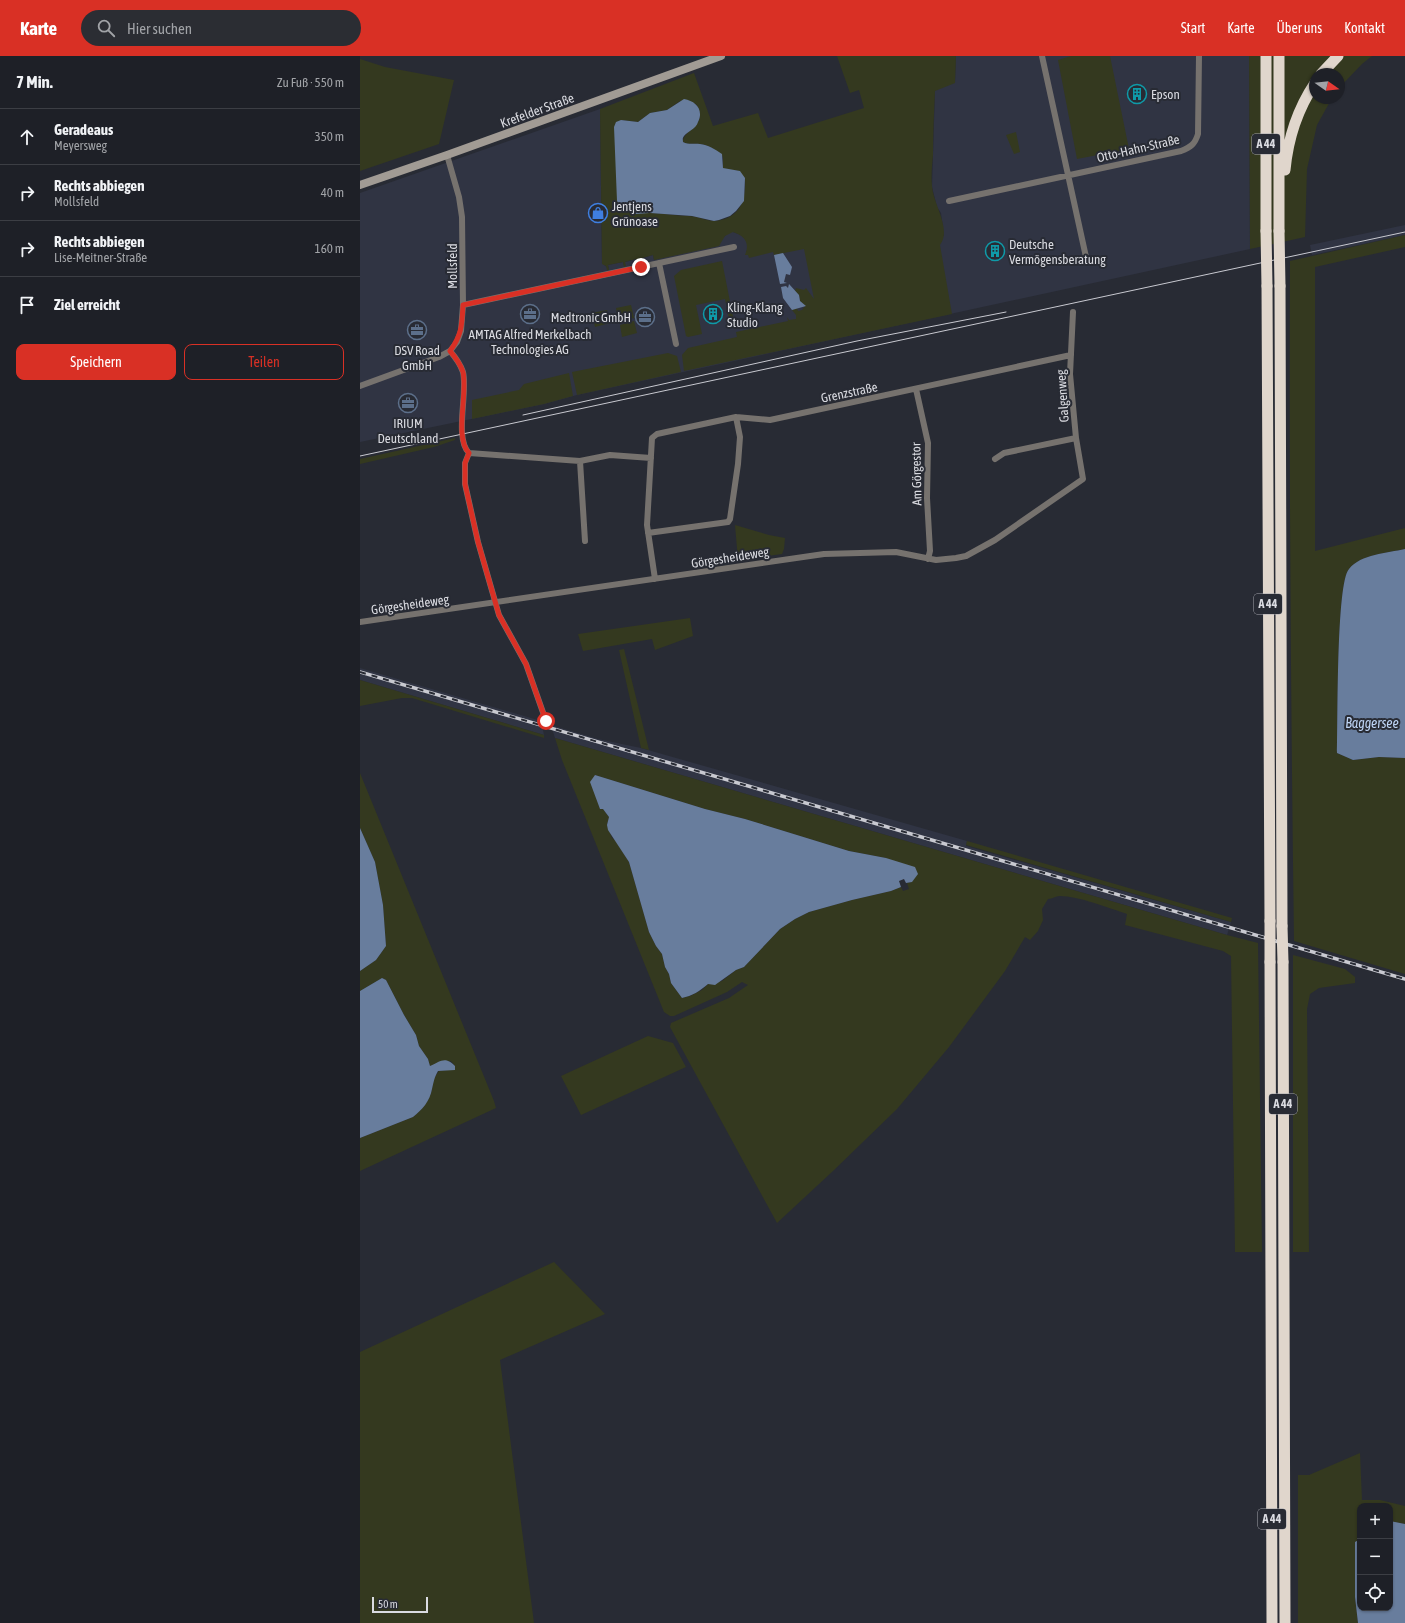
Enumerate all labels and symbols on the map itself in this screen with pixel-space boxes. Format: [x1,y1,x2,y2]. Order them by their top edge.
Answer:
north arrow [1309,68,1345,104]
building icon: Epson [1126,83,1148,105]
place label: Epson [1151,87,1180,102]
street label: Krefelder Straße [498,90,576,131]
street label: Otto-Hahn-Straße [1095,132,1181,165]
road number: A 44 [1252,134,1280,154]
place label: Jentjens Grünoase [612,199,658,229]
shop icon: Jentjens Grünoase [587,202,609,224]
place label: Deutsche Vermögensberatung [1009,237,1106,267]
building icon: Deutsche Vermögensberatung [984,240,1006,262]
street label: Mollsfeld [445,243,460,289]
route end [632,258,650,276]
place label: Kling-Klang Studio [727,300,783,330]
office icon: AMTAG Alfred Merkelbach Technologies AG [519,303,541,325]
building icon: Kling-Klang Studio [702,303,724,325]
office icon: Medtronic GmbH [634,306,656,328]
place label: Medtronic GmbH [551,310,631,325]
office icon: DSV Road GmbH [406,319,428,341]
place label: AMTAG Alfred Merkelbach Technologies AG [469,327,591,357]
place label: DSV Road GmbH [394,343,440,373]
street label: Galgenweg [1053,369,1072,423]
street label: Grenzstraße [819,379,879,406]
office icon: IRIUM Deutschland [397,392,419,414]
place label: IRIUM Deutschland [378,416,438,446]
street label: Am Görgestor [908,442,925,506]
street label: Görgesheideweg [690,544,770,571]
street label: Görgesheideweg [370,592,450,617]
road number: A 44 [1254,594,1282,614]
route start [537,712,555,730]
water label: Baggersee [1345,715,1399,731]
road number: A 44 [1269,1094,1297,1114]
road number: A 44 [1258,1509,1286,1529]
scale bar [372,1595,428,1614]

